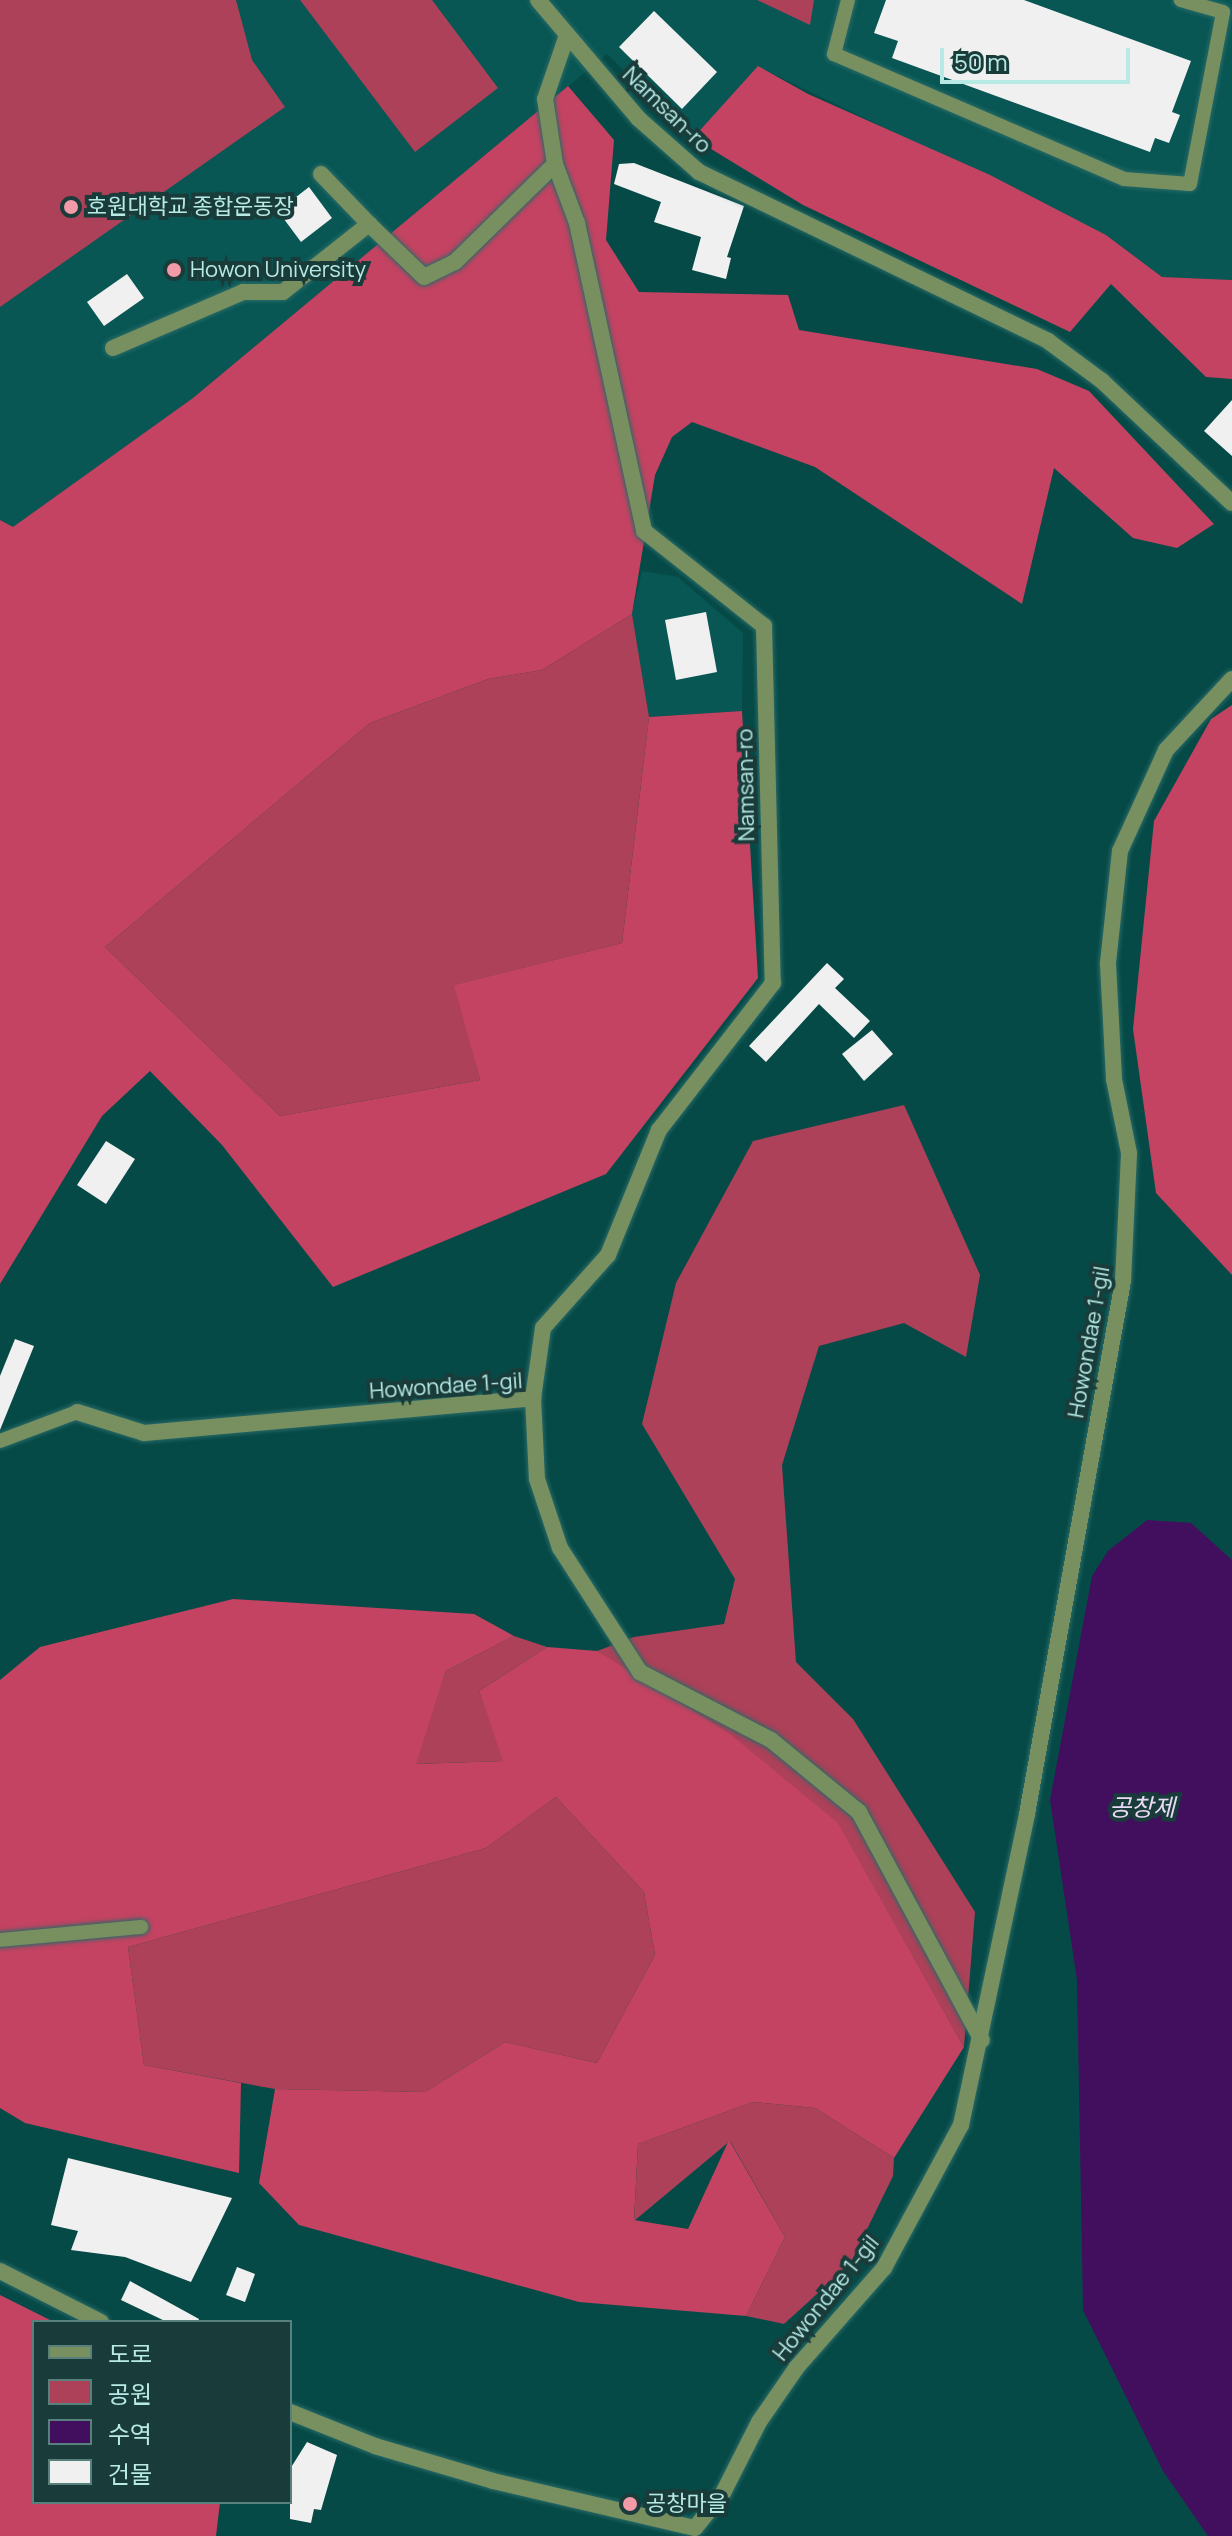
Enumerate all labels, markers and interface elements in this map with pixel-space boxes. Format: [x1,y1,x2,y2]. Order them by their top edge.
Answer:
scale bar [944,32,1134,82]
text: 50 m [954,45,1008,78]
street label: Namsan-ro [617,61,717,159]
place label: 호원대학교 종합운동장 [87,194,294,220]
marker: 호원대학교 종합운동장 [62,198,80,216]
place label: Howon University [190,257,366,283]
marker: Howon University [165,261,183,279]
street label: Namsan-ro [732,728,760,842]
street label: Howondae 1-gil [1063,1264,1115,1420]
street label: Howondae 1-gil [368,1367,524,1405]
water label: 공창제 [1109,1793,1175,1821]
street label: Howondae 1-gil [767,2230,885,2366]
legend [32,2320,292,2504]
text: 도로 [108,2337,152,2370]
text: 공원 [108,2377,152,2410]
text: 수역 [108,2417,152,2450]
text: 건물 [108,2457,152,2490]
place label: 공창마을 [646,2491,727,2517]
marker: 공창마을 [621,2495,639,2513]

